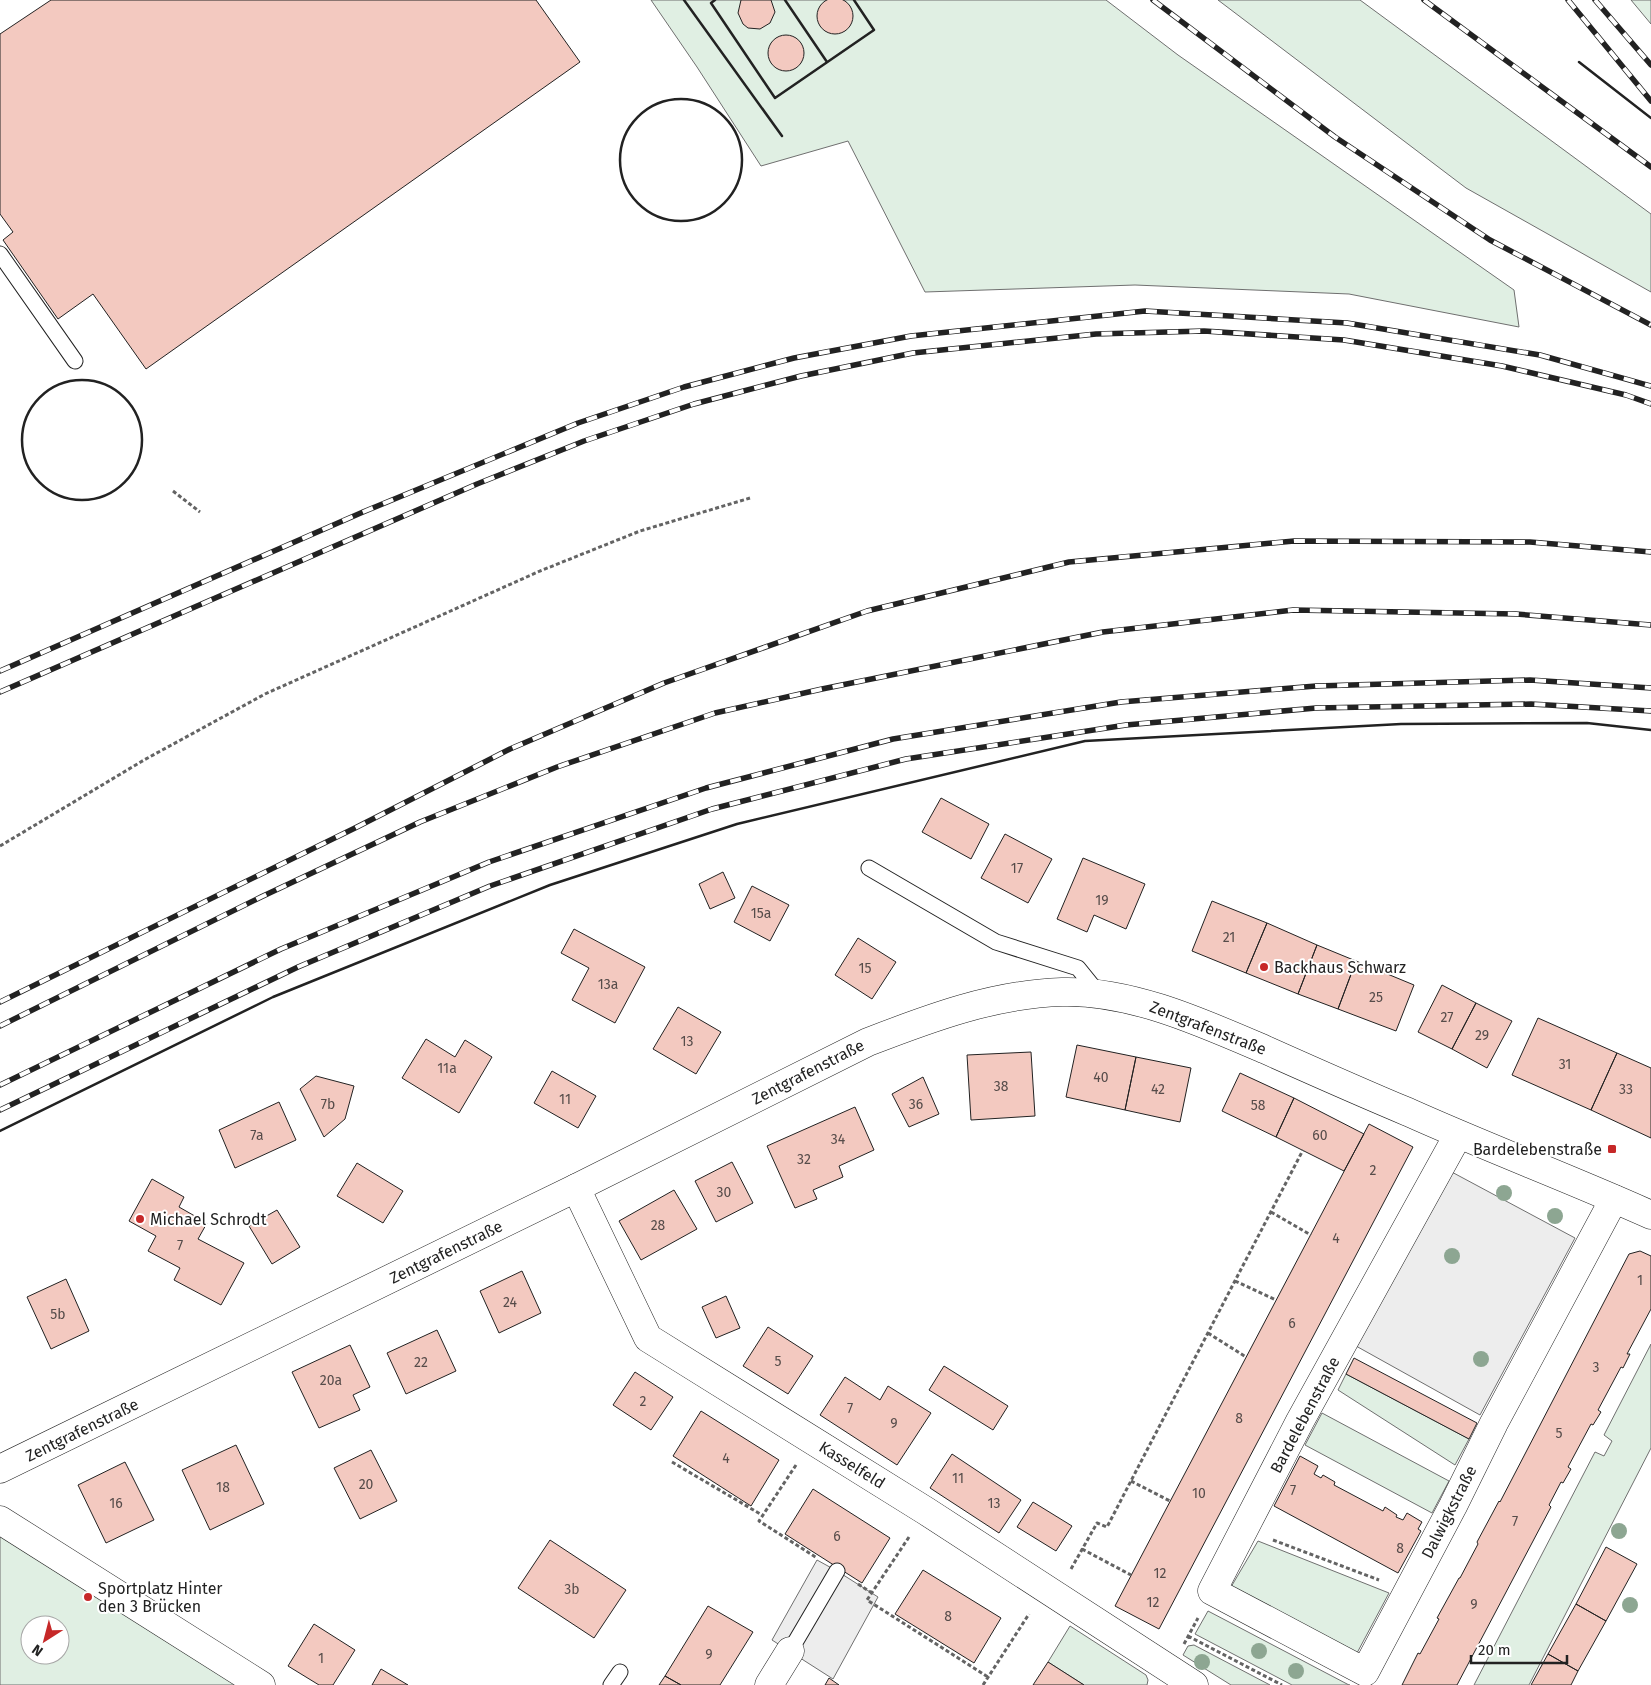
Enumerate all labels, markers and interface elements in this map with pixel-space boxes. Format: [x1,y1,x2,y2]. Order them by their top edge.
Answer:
house number: 17 [1011,860,1023,877]
house number: 19 [1095,892,1109,909]
house number: 15a [751,905,771,922]
house number: 21 [1223,929,1235,946]
place label: Backhaus Schwarz [1274,958,1406,977]
house number: 15 [858,960,872,977]
marker: Backhaus Schwarz [1258,961,1270,973]
house number: 13a [598,976,618,993]
house number: 25 [1369,989,1383,1006]
street label: Zentgrafenstraße [1147,997,1269,1059]
house number: 27 [1440,1009,1454,1026]
house number: 29 [1475,1027,1489,1044]
house number: 13 [680,1033,694,1050]
street label: Zentgrafenstraße [749,1036,867,1108]
house number: 31 [1559,1056,1571,1073]
house number: 11a [437,1060,457,1077]
house number: 40 [1093,1069,1109,1086]
house number: 38 [994,1078,1009,1095]
house number: 42 [1151,1081,1165,1098]
house number: 33 [1619,1081,1633,1098]
house number: 11 [559,1091,571,1108]
house number: 7b [321,1096,335,1113]
house number: 36 [909,1096,923,1113]
house number: 58 [1251,1097,1266,1114]
house number: 7a [250,1127,264,1144]
house number: 60 [1312,1127,1328,1144]
house number: 34 [831,1131,846,1148]
place label: Bardelebenstraße [1473,1140,1602,1159]
marker: Bardelebenstraße [1606,1143,1618,1155]
house number: 32 [797,1151,811,1168]
house number: 2 [1370,1162,1377,1179]
house number: 30 [717,1184,732,1201]
place label: Michael Schrodt [150,1210,267,1229]
marker: Michael Schrodt [134,1213,146,1225]
street label: Zentgrafenstraße [386,1216,506,1288]
house number: 28 [651,1217,666,1234]
house number: 4 [1332,1230,1340,1247]
house number: 7 [177,1237,183,1254]
house number: 1 [1637,1272,1643,1289]
house number: 24 [503,1294,518,1311]
house number: 5b [50,1306,66,1323]
house number: 6 [1288,1315,1296,1332]
house number: 5 [774,1353,782,1370]
house number: 22 [414,1354,428,1371]
street label: Bardelebenstraße [1266,1354,1344,1476]
house number: 3 [1593,1359,1600,1376]
house number: 20a [320,1372,342,1389]
house number: 2 [640,1393,647,1410]
street label: Zentgrafenstraße [22,1394,142,1466]
house number: 7 [847,1400,853,1417]
house number: 8 [1235,1410,1243,1427]
house number: 9 [890,1415,898,1432]
house number: 5 [1555,1425,1563,1442]
street label: Kasselfeld [816,1437,888,1493]
house number: 4 [722,1450,730,1467]
street label: Dalwigkstraße [1417,1462,1481,1562]
house number: 11 [952,1470,964,1487]
house number: 20 [359,1476,374,1493]
house number: 18 [216,1479,230,1496]
house number: 7 [1290,1482,1296,1499]
house number: 10 [1192,1485,1206,1502]
house number: 16 [109,1495,123,1512]
house number: 13 [987,1495,1001,1512]
house number: 7 [1512,1513,1518,1530]
house number: 6 [833,1528,841,1545]
house number: 8 [1396,1540,1404,1557]
house number: 12 [1154,1565,1167,1582]
place label: Sportplatz Hinter den 3 Brücken [98,1579,223,1616]
house number: 3b [564,1581,580,1598]
marker: Sportplatz Hinter den 3 Brücken [82,1591,94,1603]
house number: 12 [1147,1594,1160,1611]
house number: 9 [1470,1596,1478,1613]
house number: 8 [944,1608,952,1625]
north arrow [20,1615,70,1665]
scale bar [1471,1632,1567,1664]
text: N [29,1641,46,1660]
text: 20 m [1478,1641,1511,1659]
house number: 9 [705,1646,713,1663]
house number: 1 [318,1650,324,1667]

